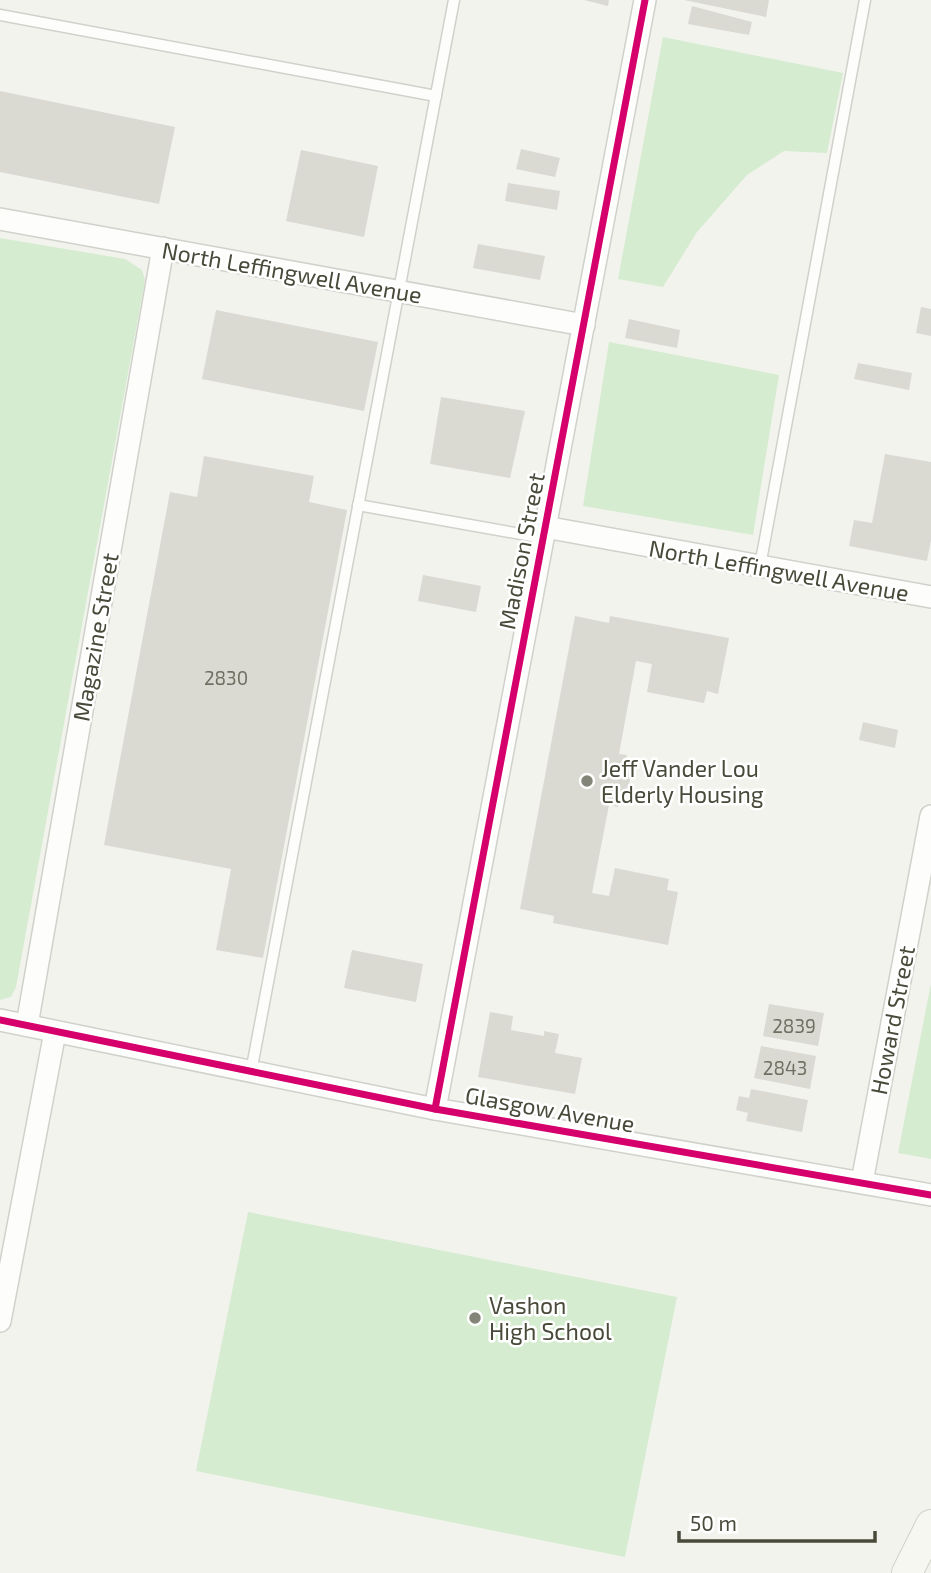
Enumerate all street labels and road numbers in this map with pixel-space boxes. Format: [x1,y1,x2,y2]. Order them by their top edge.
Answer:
street label: North Leffingwell Avenue [160,235,424,309]
street label: Madison Street [492,470,550,632]
street label: North Leffingwell Avenue [647,533,911,607]
street label: Magazine Street [66,550,124,723]
street label: Howard Street [864,943,920,1097]
street label: Glasgow Avenue [463,1080,637,1138]

